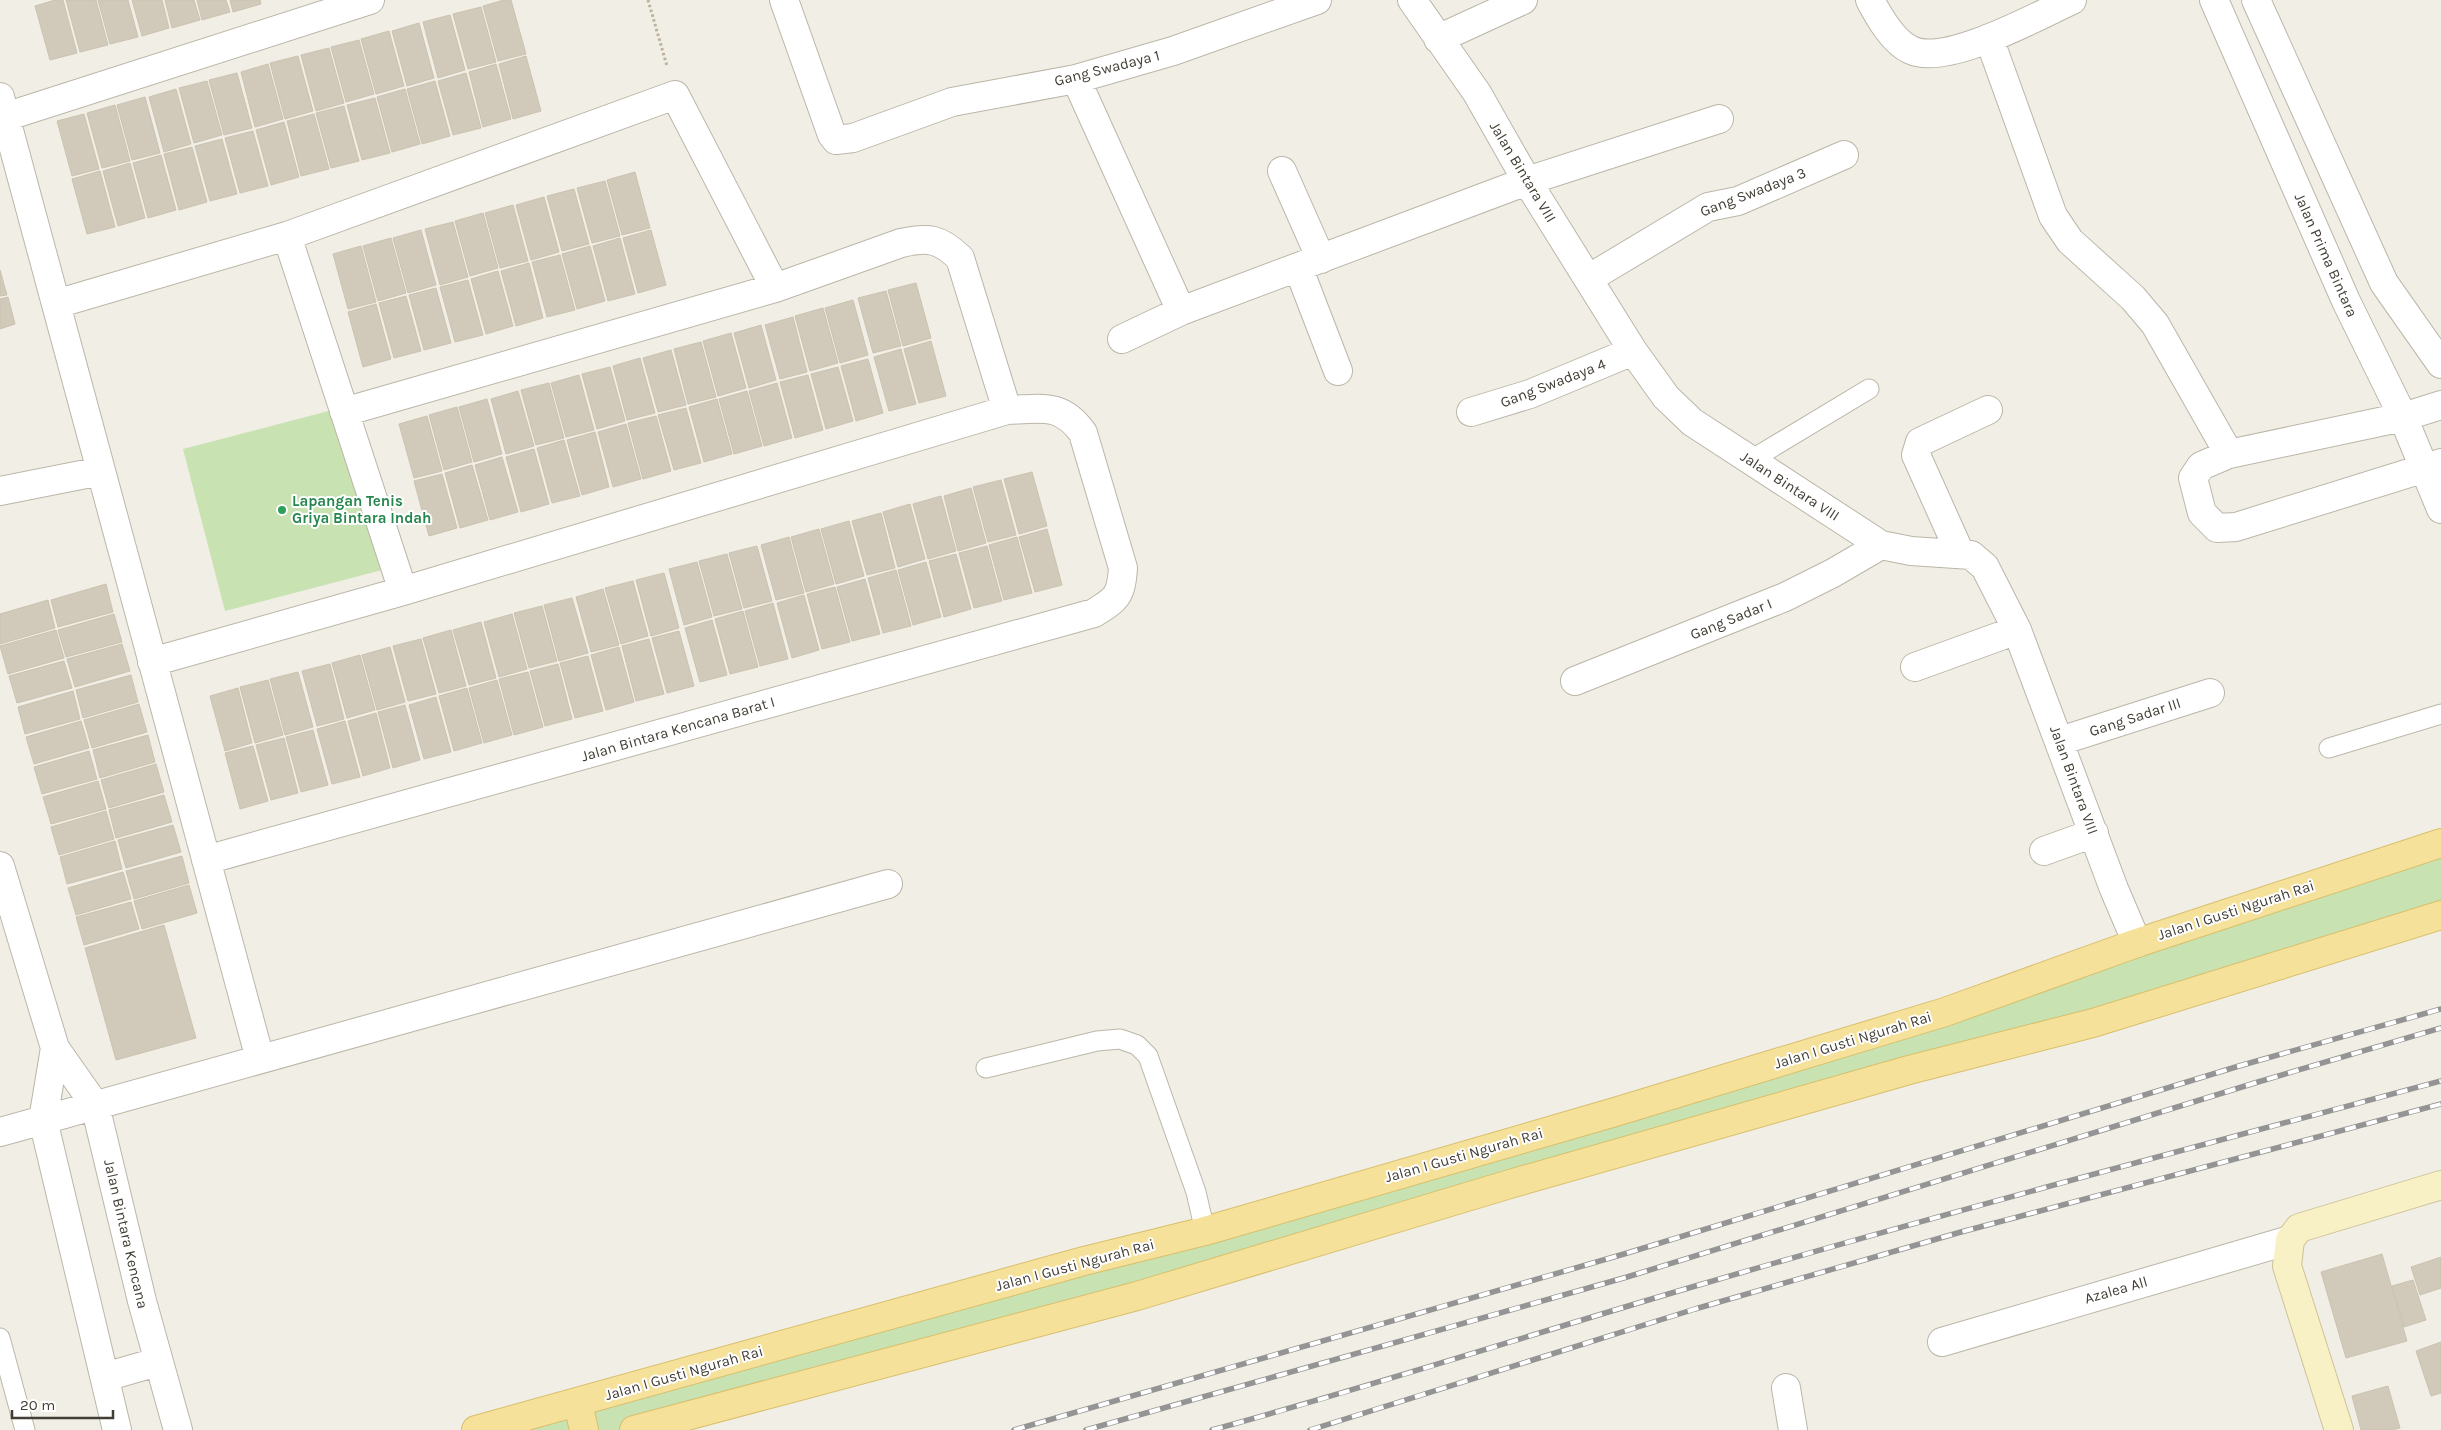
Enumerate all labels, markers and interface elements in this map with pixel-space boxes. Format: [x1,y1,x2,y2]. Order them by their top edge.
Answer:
street label: Gang Swadaya 1 [1052,46,1162,90]
street label: Jalan Bintara VIII [1486,118,1560,226]
street label: Gang Swadaya 3 [1697,164,1809,220]
street label: Jalan Prima Bintara [2291,190,2361,320]
street label: Gang Swadaya 4 [1498,354,1609,411]
street label: Jalan Bintara VIII [1737,447,1843,525]
place label: Lapangan Tenis Griya Bintara Indah [292,492,431,527]
marker: Lapangan Tenis Griya Bintara Indah [276,504,288,516]
street label: Gang Sadar I [1687,594,1775,644]
street label: Jalan Bintara Kencana Barat I [579,693,777,765]
street label: Gang Sadar III [2087,694,2183,740]
street label: Jalan Bintara VIII [2046,723,2102,837]
street label: Jalan I Gusti Ngurah Rai [2155,876,2317,944]
street label: Jalan I Gusti Ngurah Rai [1772,1007,1934,1073]
street label: Jalan I Gusti Ngurah Rai [1383,1124,1545,1186]
street label: Jalan Bintara Kencana [100,1158,152,1310]
street label: Jalan I Gusti Ngurah Rai [994,1235,1156,1295]
street label: Azalea All [2082,1272,2150,1308]
street label: Jalan I Gusti Ngurah Rai [603,1342,765,1404]
scale bar [12,1388,114,1420]
text: 20 m [20,1396,55,1414]

